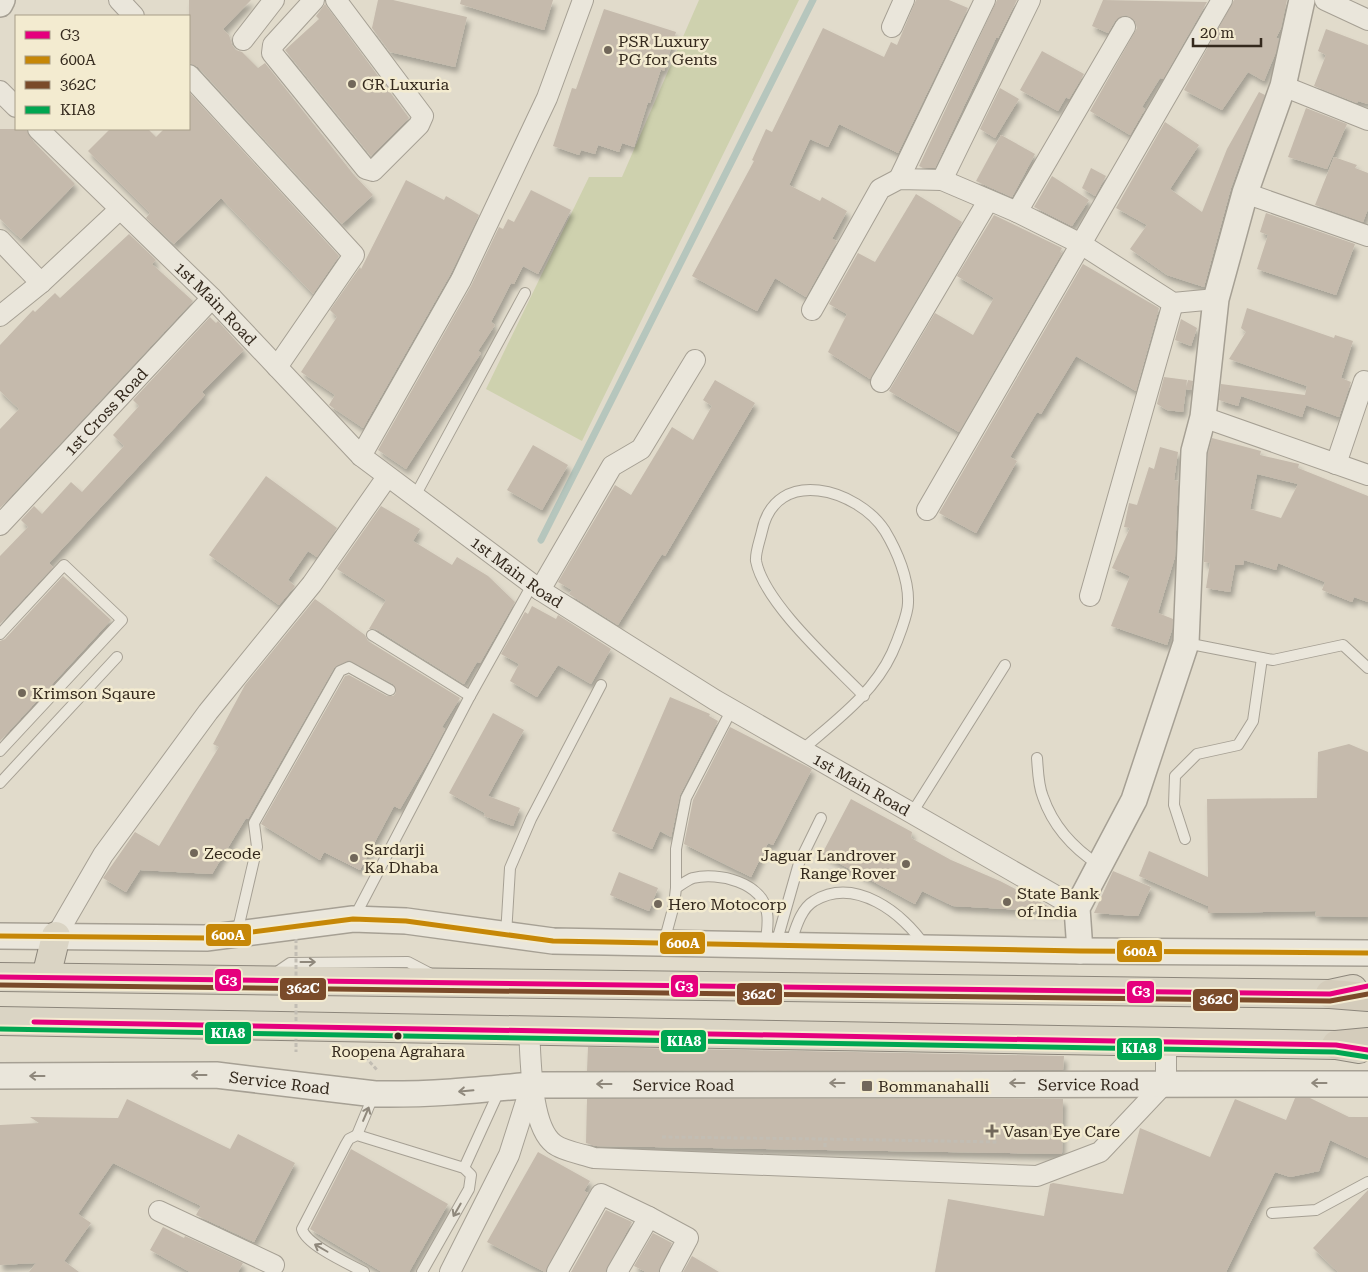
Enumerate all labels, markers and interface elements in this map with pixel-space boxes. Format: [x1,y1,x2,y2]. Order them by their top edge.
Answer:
legend [15,15,190,130]
scale bar [1193,15,1260,47]
text: 20 m [1200,24,1235,42]
text: G3 [60,26,80,44]
place label: PSR Luxury PG for Gents [618,32,718,69]
marker: PSR Luxury PG for Gents [602,44,614,56]
text: 600A [60,51,96,69]
place label: GR Luxuria [362,75,450,94]
text: 362C [60,76,96,94]
marker: GR Luxuria [346,78,358,90]
text: KIA8 [60,101,95,119]
street label: 1st Main Road [171,258,261,349]
street label: 1st Cross Road [60,364,151,459]
street label: 1st Main Road [467,532,566,611]
place label: Krimson Sqaure [32,684,156,703]
marker: Krimson Sqaure [16,687,28,699]
street label: 1st Main Road [809,749,914,820]
place label: Sardarji Ka Dhaba [364,840,439,877]
place label: Zecode [204,844,261,863]
place label: Jaguar Landrover Range Rover [761,846,896,883]
marker: Zecode [188,847,200,859]
marker: Sardarji Ka Dhaba [348,852,360,864]
marker: Jaguar Landrover Range Rover [900,858,912,870]
place label: State Bank of India [1017,884,1099,921]
place label: Hero Motocorp [668,895,787,914]
marker: State Bank of India [1001,896,1013,908]
marker: Hero Motocorp [652,898,664,910]
line badge: 600A [205,923,252,947]
text: 600A [211,927,245,943]
line badge: 600A [659,931,706,955]
text: 600A [666,935,700,951]
line badge: 600A [1116,939,1163,963]
text: 600A [1123,943,1157,959]
one-way arrow [300,958,316,967]
line badge: G3 [214,968,242,992]
text: G3 [219,972,237,988]
line badge: G3 [670,974,699,998]
line badge: 362C [279,977,327,1001]
text: G3 [675,978,693,994]
text: 362C [286,980,320,996]
line badge: G3 [1126,980,1155,1004]
line badge: 362C [736,982,783,1006]
text: G3 [1132,983,1150,999]
text: 362C [742,986,776,1002]
line badge: 362C [1192,988,1239,1012]
text: 362C [1199,991,1233,1007]
line badge: KIA8 [204,1021,252,1045]
text: KIA8 [211,1025,245,1041]
line badge: KIA8 [660,1029,707,1053]
marker: Roopena Agrahara [393,1031,403,1041]
text: KIA8 [667,1033,701,1049]
line badge: KIA8 [1116,1037,1163,1061]
text: KIA8 [1122,1040,1156,1056]
place label: Roopena Agrahara [331,1043,465,1061]
street label: Service Road [228,1067,331,1098]
one-way arrow [192,1070,208,1080]
one-way arrow [29,1071,46,1081]
street label: Service Road [633,1075,734,1094]
street label: Service Road [1038,1075,1139,1094]
place label: Bommanahalli [878,1077,989,1096]
one-way arrow [1009,1078,1026,1088]
one-way arrow [1312,1078,1328,1088]
one-way arrow [597,1079,613,1089]
one-way arrow [829,1079,845,1088]
marker: Bommanahalli [860,1079,874,1093]
one-way arrow [458,1086,474,1096]
one-way arrow [362,1107,372,1122]
place label: Vasan Eye Care [1003,1122,1120,1141]
marker: Vasan Eye Care [985,1124,999,1138]
one-way arrow [451,1203,461,1217]
one-way arrow [314,1243,329,1253]

